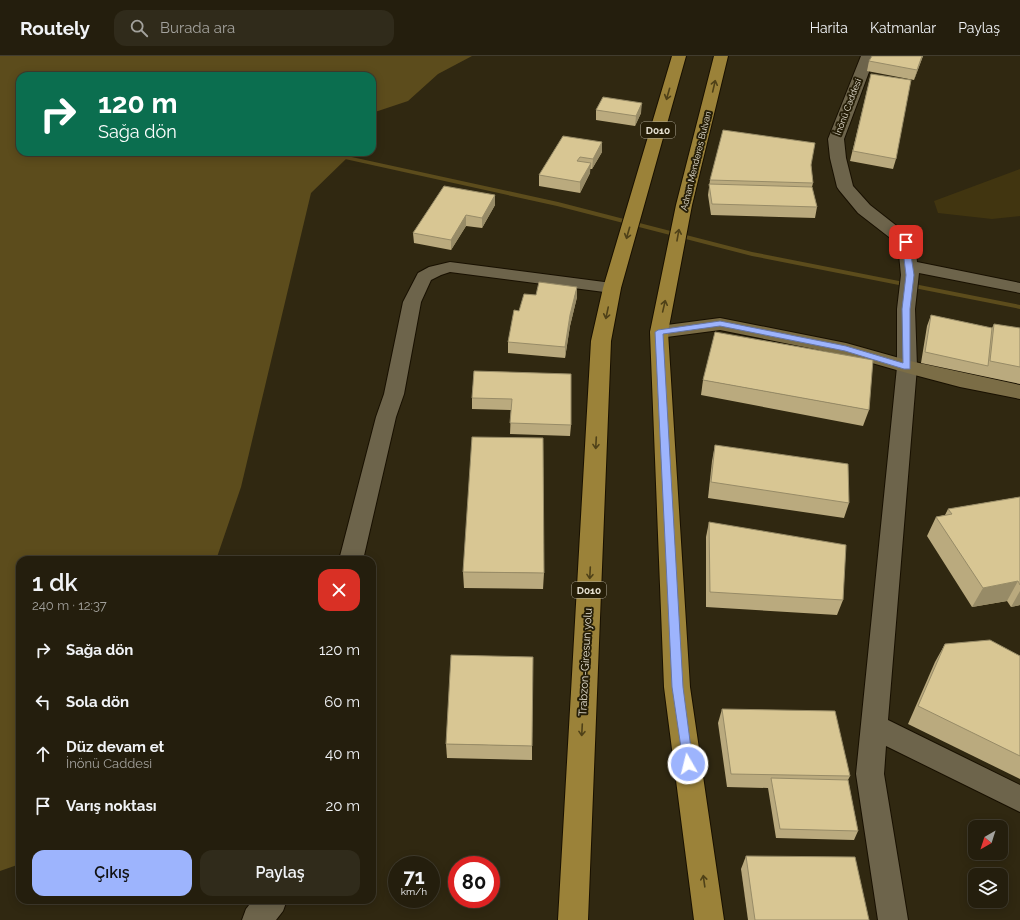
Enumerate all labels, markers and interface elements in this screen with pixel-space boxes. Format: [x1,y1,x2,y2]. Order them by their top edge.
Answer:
search box [114,10,394,46]
text: Routely [20,17,90,39]
icon: search [128,17,150,39]
text: Burada ara [160,19,235,37]
text: Harita [810,20,848,36]
text: Katmanlar [870,20,936,36]
text: Paylaş [958,20,1000,36]
street label: İnönü Caddesi [832,77,863,137]
one-way arrow [711,79,719,92]
text: 120 m [98,87,178,120]
one-way arrow [664,87,672,100]
icon: right [32,88,84,140]
street label: Adnan Menderes Bulvarı [679,110,713,212]
text: Sağa dön [98,121,177,142]
road number: D010 [641,122,675,138]
pin [889,225,923,259]
one-way arrow [624,226,631,239]
one-way arrow [675,229,683,242]
icon: arrive [895,231,917,253]
one-way arrow [661,300,669,313]
one-way arrow [602,307,610,320]
one-way arrow [592,436,600,449]
one-way arrow [586,566,593,579]
text: 1 dk [32,568,78,597]
button: close [318,569,360,611]
road number: D010 [572,582,606,598]
text: 240 m · 12:37 [32,598,107,613]
street label: Trabzon-Giresun yolu [576,608,595,716]
icon: right [32,639,54,661]
text: Sağa dön [66,641,133,659]
text: 120 m [319,641,360,659]
icon: left [32,691,54,713]
text: Sola dön [66,693,129,711]
text: 60 m [324,693,360,711]
one-way arrow [578,723,586,736]
text: Düz devam et [66,738,164,756]
icon: ahead [32,743,54,765]
position arrow [667,743,709,785]
text: 40 m [325,745,360,763]
text: İnönü Caddesi [66,756,152,771]
icon: arrive [32,795,54,817]
text: Varış noktası [66,797,157,815]
text: 20 m [325,797,360,815]
north arrow [968,820,1008,860]
map controls [968,820,1008,908]
button: Çıkış [32,850,192,896]
button: Paylaş [200,850,360,896]
speed limit sign: 80 [448,856,500,908]
text: 71 [403,865,425,889]
button: layers [968,868,1008,908]
one-way arrow [700,875,708,888]
text: km/h [401,886,427,897]

